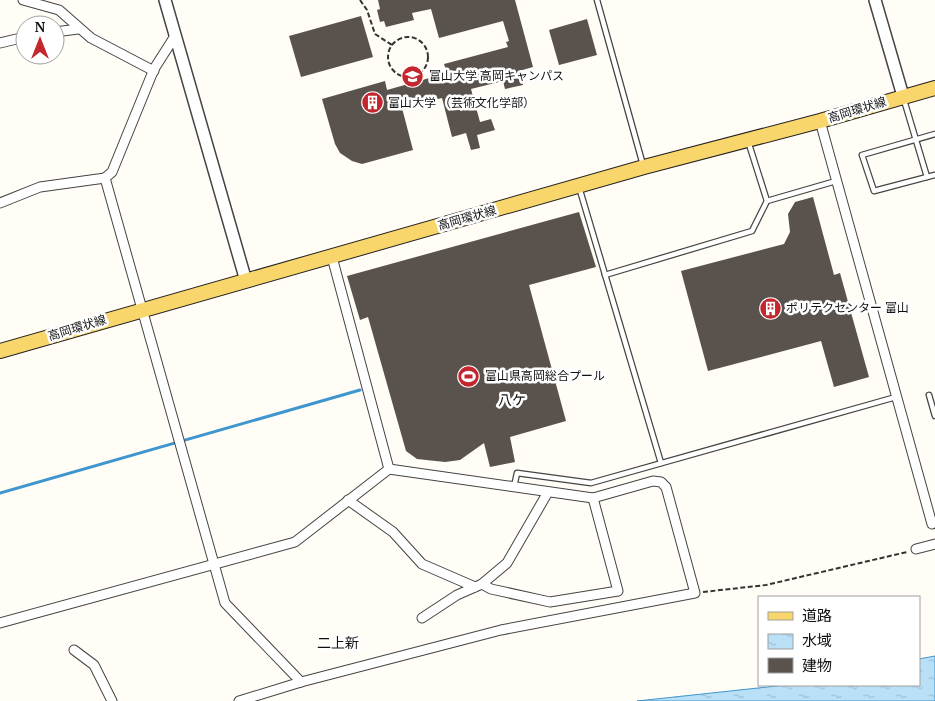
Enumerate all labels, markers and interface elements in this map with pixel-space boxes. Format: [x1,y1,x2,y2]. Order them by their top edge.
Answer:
north arrow [15,15,65,65]
text: N [35,17,46,36]
school or university icon: 富山大学 高岡キャンパス [401,64,425,88]
place label: 富山大学 高岡キャンパス [429,68,564,83]
building icon: 富山大学 （芸術文化学部） [360,91,384,115]
street label: 高岡環状線 [826,94,888,125]
place label: 富山大学 （芸術文化学部） [388,95,535,110]
street label: 高岡環状線 [436,202,498,233]
building icon: ポリテクセンター 富山 [758,296,782,320]
place label: ポリテクセンター 富山 [786,300,909,315]
street label: 高岡環状線 [46,312,108,343]
sports icon: 富山県高岡総合プール [457,364,481,388]
place label: 富山県高岡総合プール [485,368,605,383]
district label: 八ケ [498,390,526,409]
legend [758,596,920,686]
text: 道路 [802,605,832,625]
text: 水域 [802,630,832,650]
district label: 二上新 [317,633,359,652]
text: 建物 [802,655,832,675]

